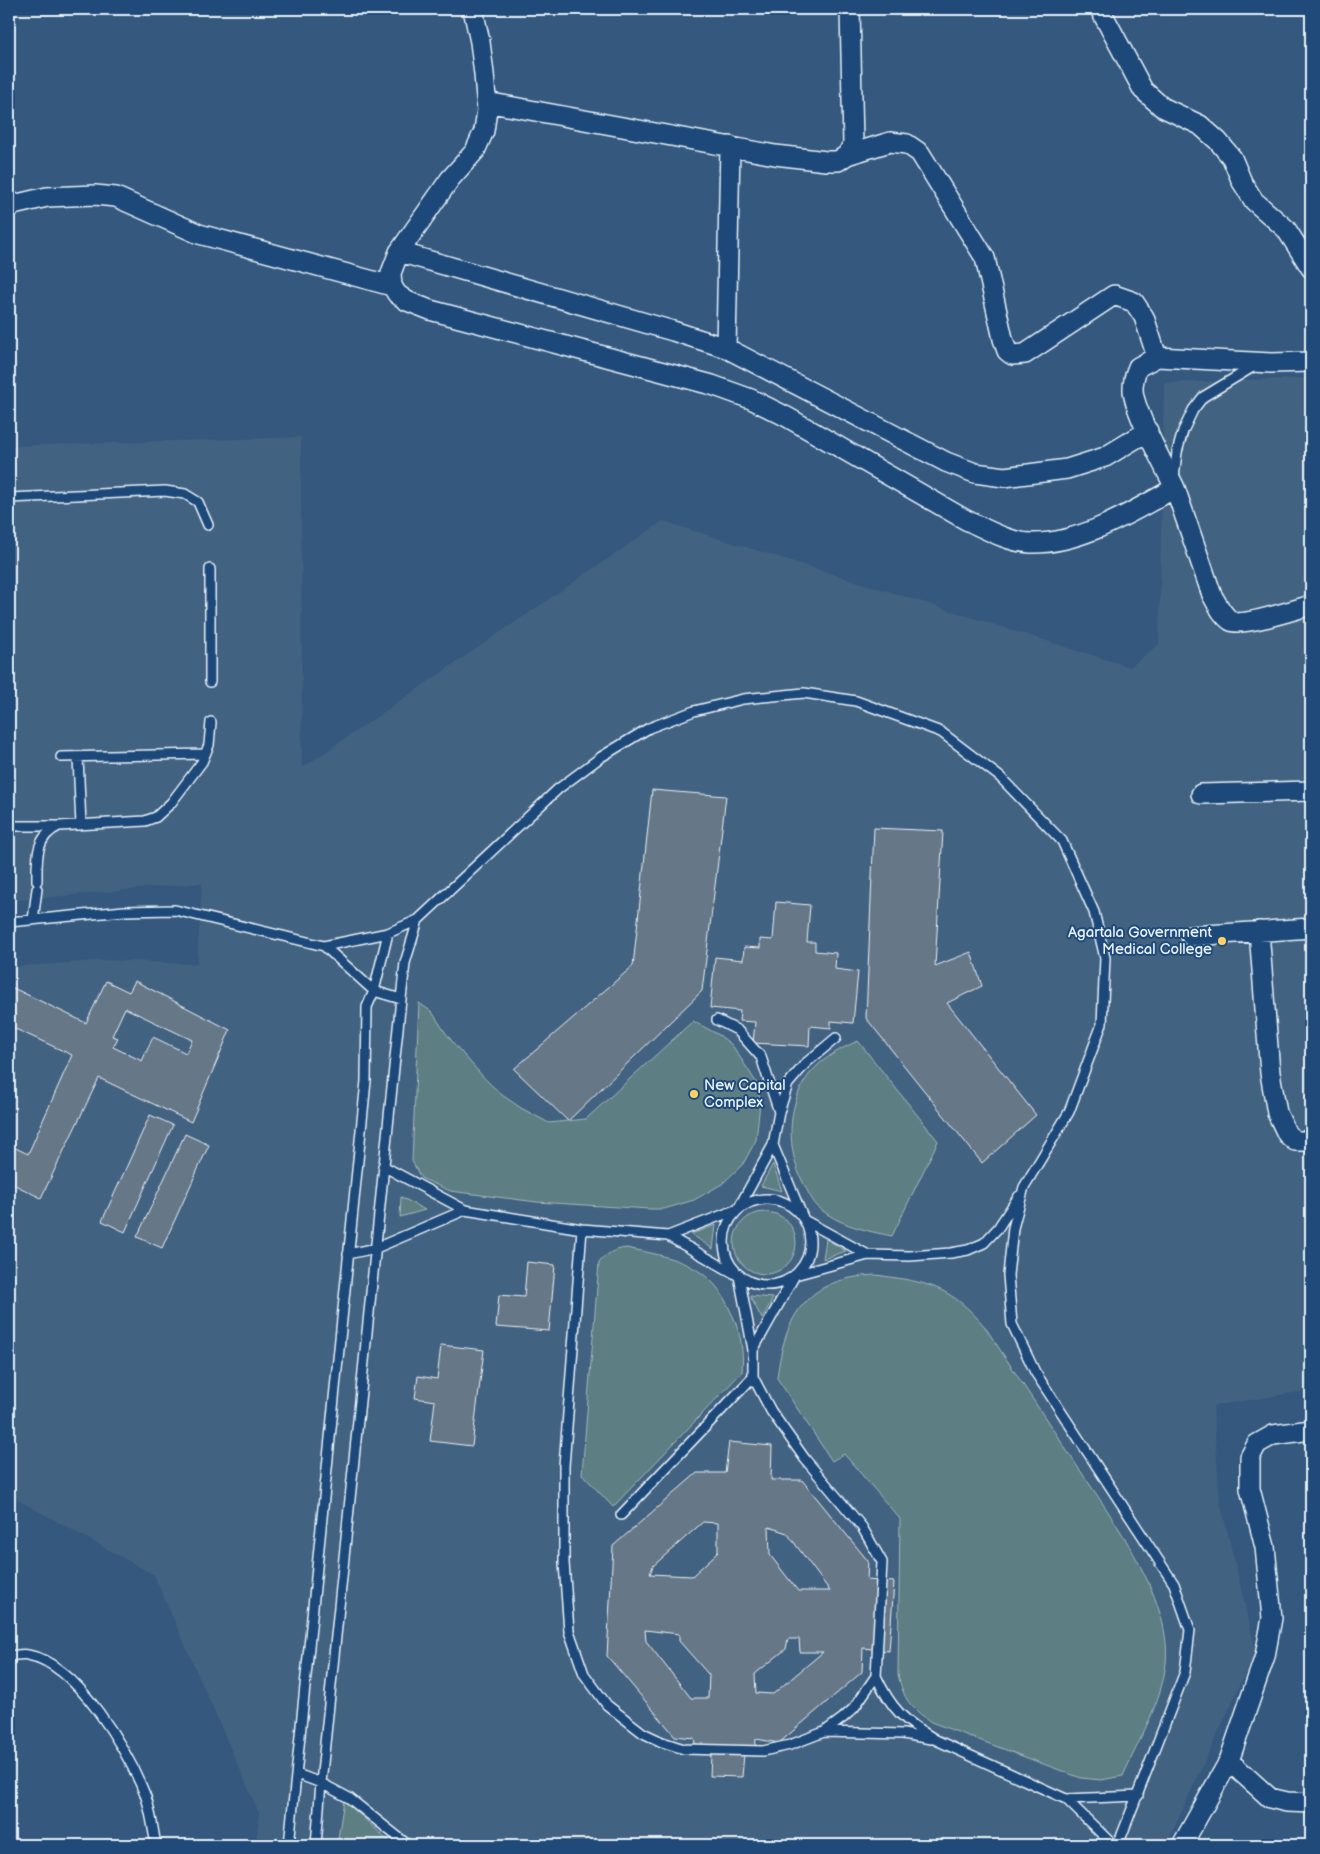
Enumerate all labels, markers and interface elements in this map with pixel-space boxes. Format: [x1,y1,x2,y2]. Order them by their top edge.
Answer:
place label: Agartala Government Medical College [1068,923,1212,959]
marker: Agartala Government Medical College [1216,935,1228,947]
place label: New Capital Complex [704,1076,786,1112]
marker: New Capital Complex [688,1088,700,1100]

